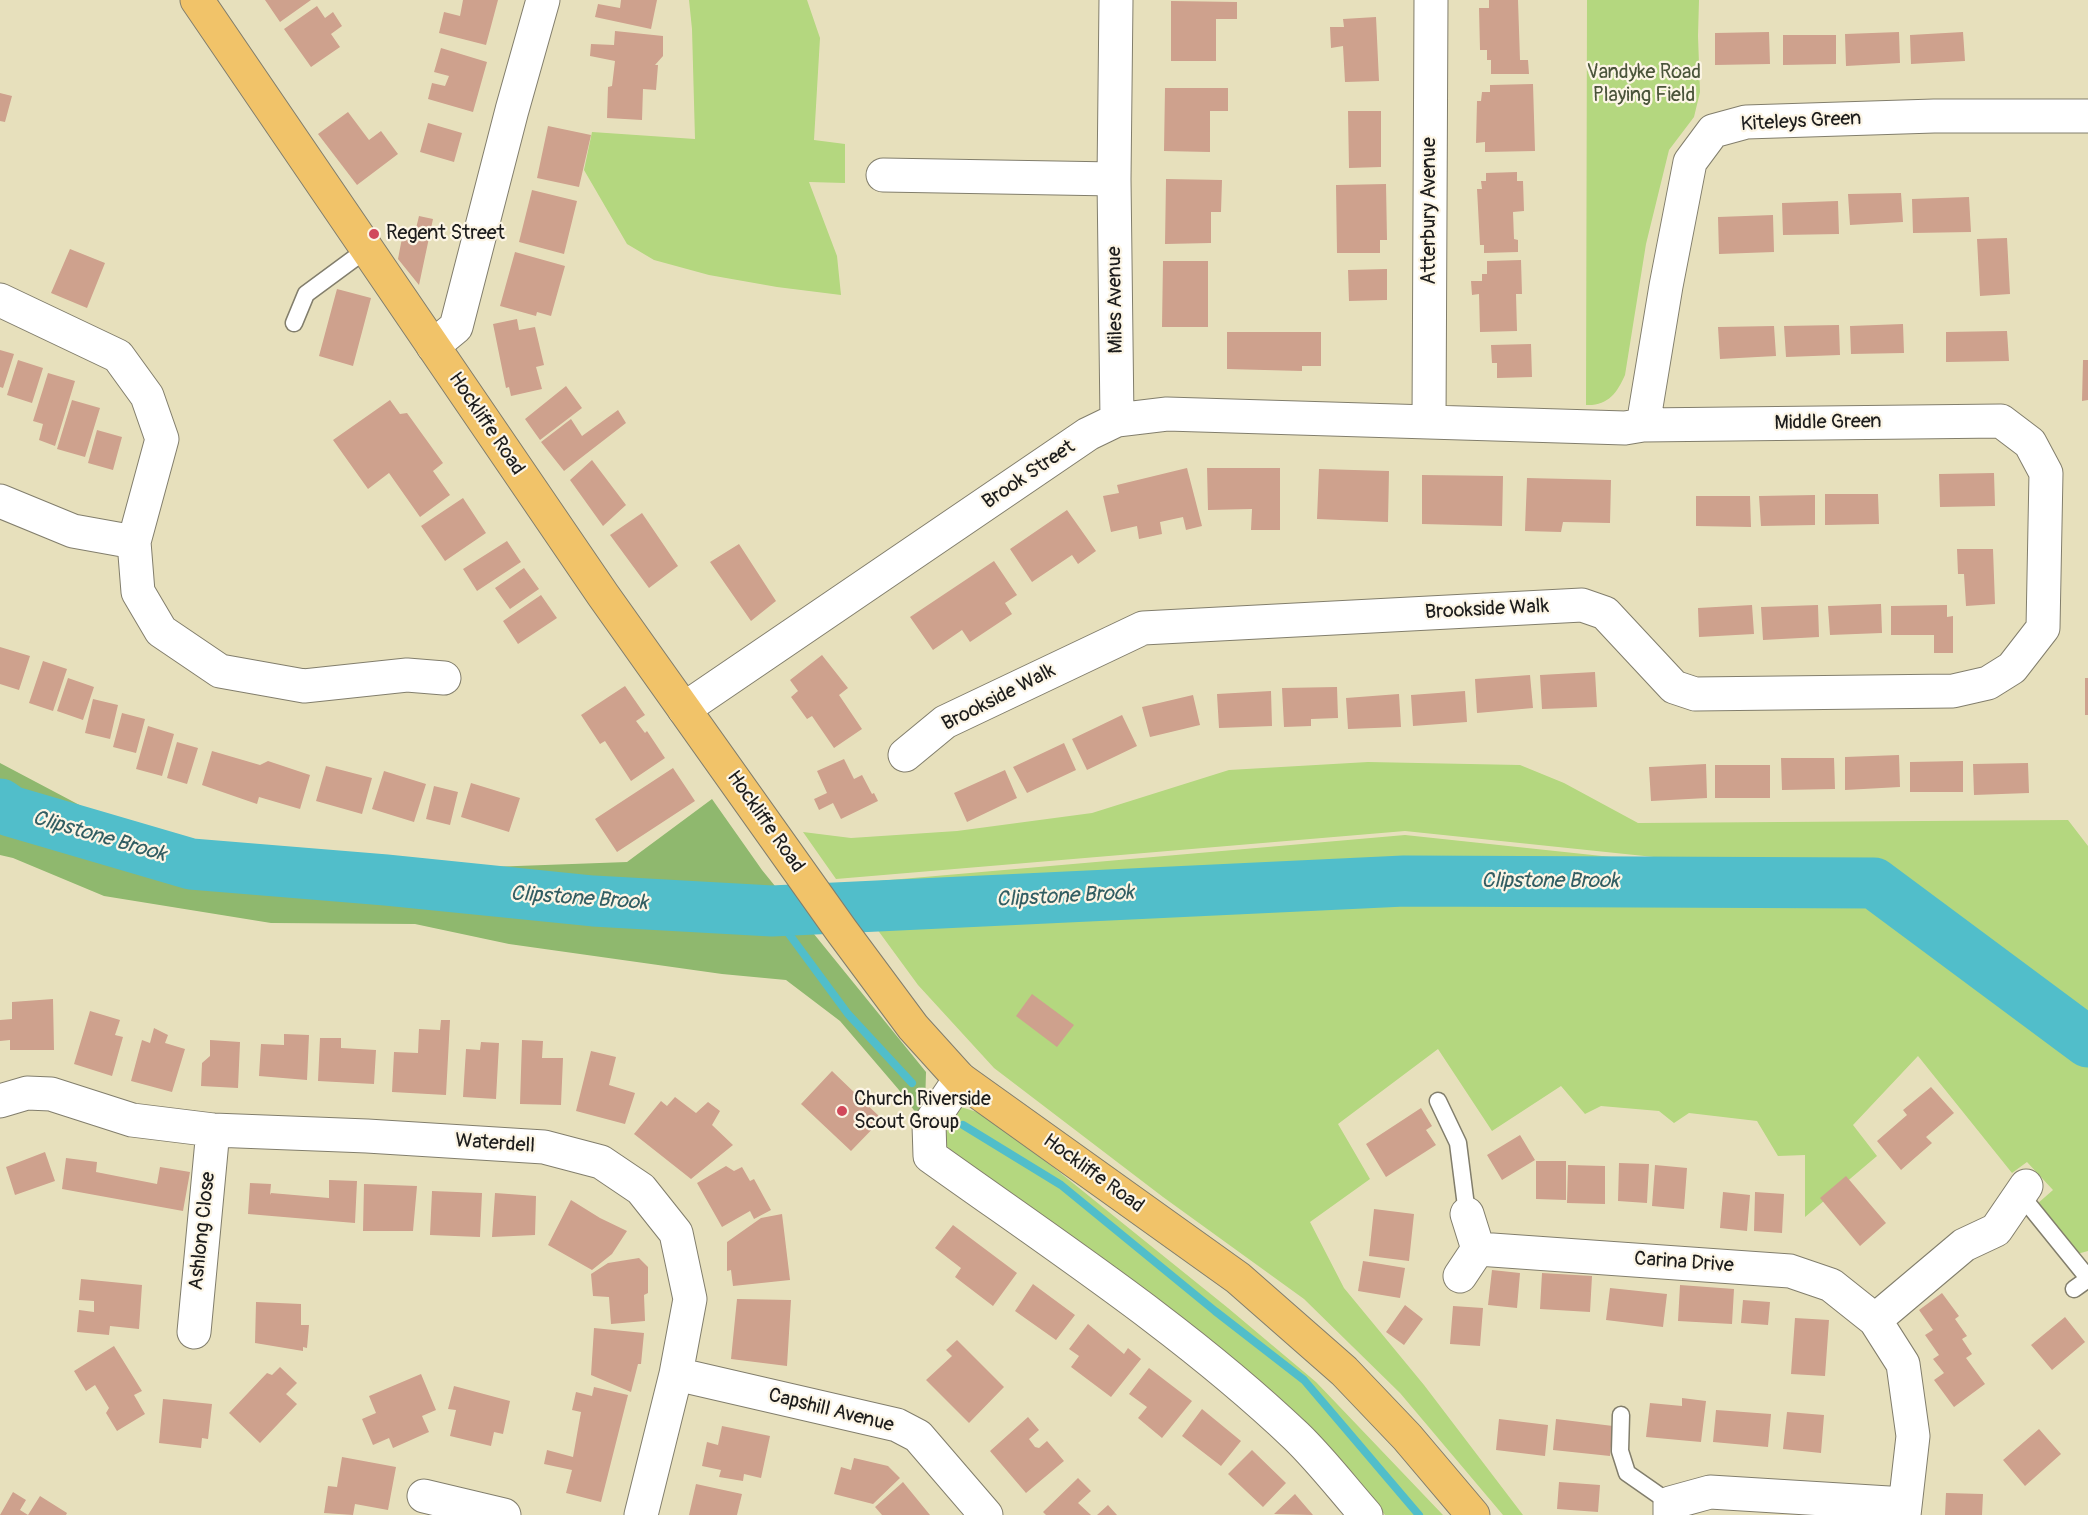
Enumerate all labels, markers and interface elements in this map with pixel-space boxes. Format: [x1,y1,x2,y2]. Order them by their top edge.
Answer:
park label: Vandyke Road Playing Field [1587,61,1701,108]
street label: Kiteleys Green [1740,107,1862,137]
street label: Atterbury Avenue [1418,137,1442,285]
place label: Regent Street [386,222,505,246]
marker: Regent Street [367,227,381,241]
street label: Miles Avenue [1103,246,1129,354]
street label: Hockliffe Road [443,368,529,480]
street label: Middle Green [1774,410,1882,436]
street label: Brook Street [978,435,1080,515]
street label: Brookside Walk [1424,595,1550,625]
street label: Brookside Walk [938,659,1060,737]
street label: Hockliffe Road [721,766,809,878]
water label: Clipstone Brook [29,806,169,868]
water label: Clipstone Brook [1481,869,1619,895]
water label: Clipstone Brook [996,881,1134,913]
water label: Clipstone Brook [509,882,649,916]
place label: Church Riverside Scout Group [854,1088,991,1135]
marker: Church Riverside Scout Group [835,1104,849,1118]
street label: Waterdell [454,1129,536,1159]
street label: Hockliffe Road [1038,1129,1148,1219]
street label: Ashlong Close [185,1171,221,1291]
street label: Carina Drive [1633,1248,1735,1278]
street label: Capshill Avenue [766,1384,896,1438]

